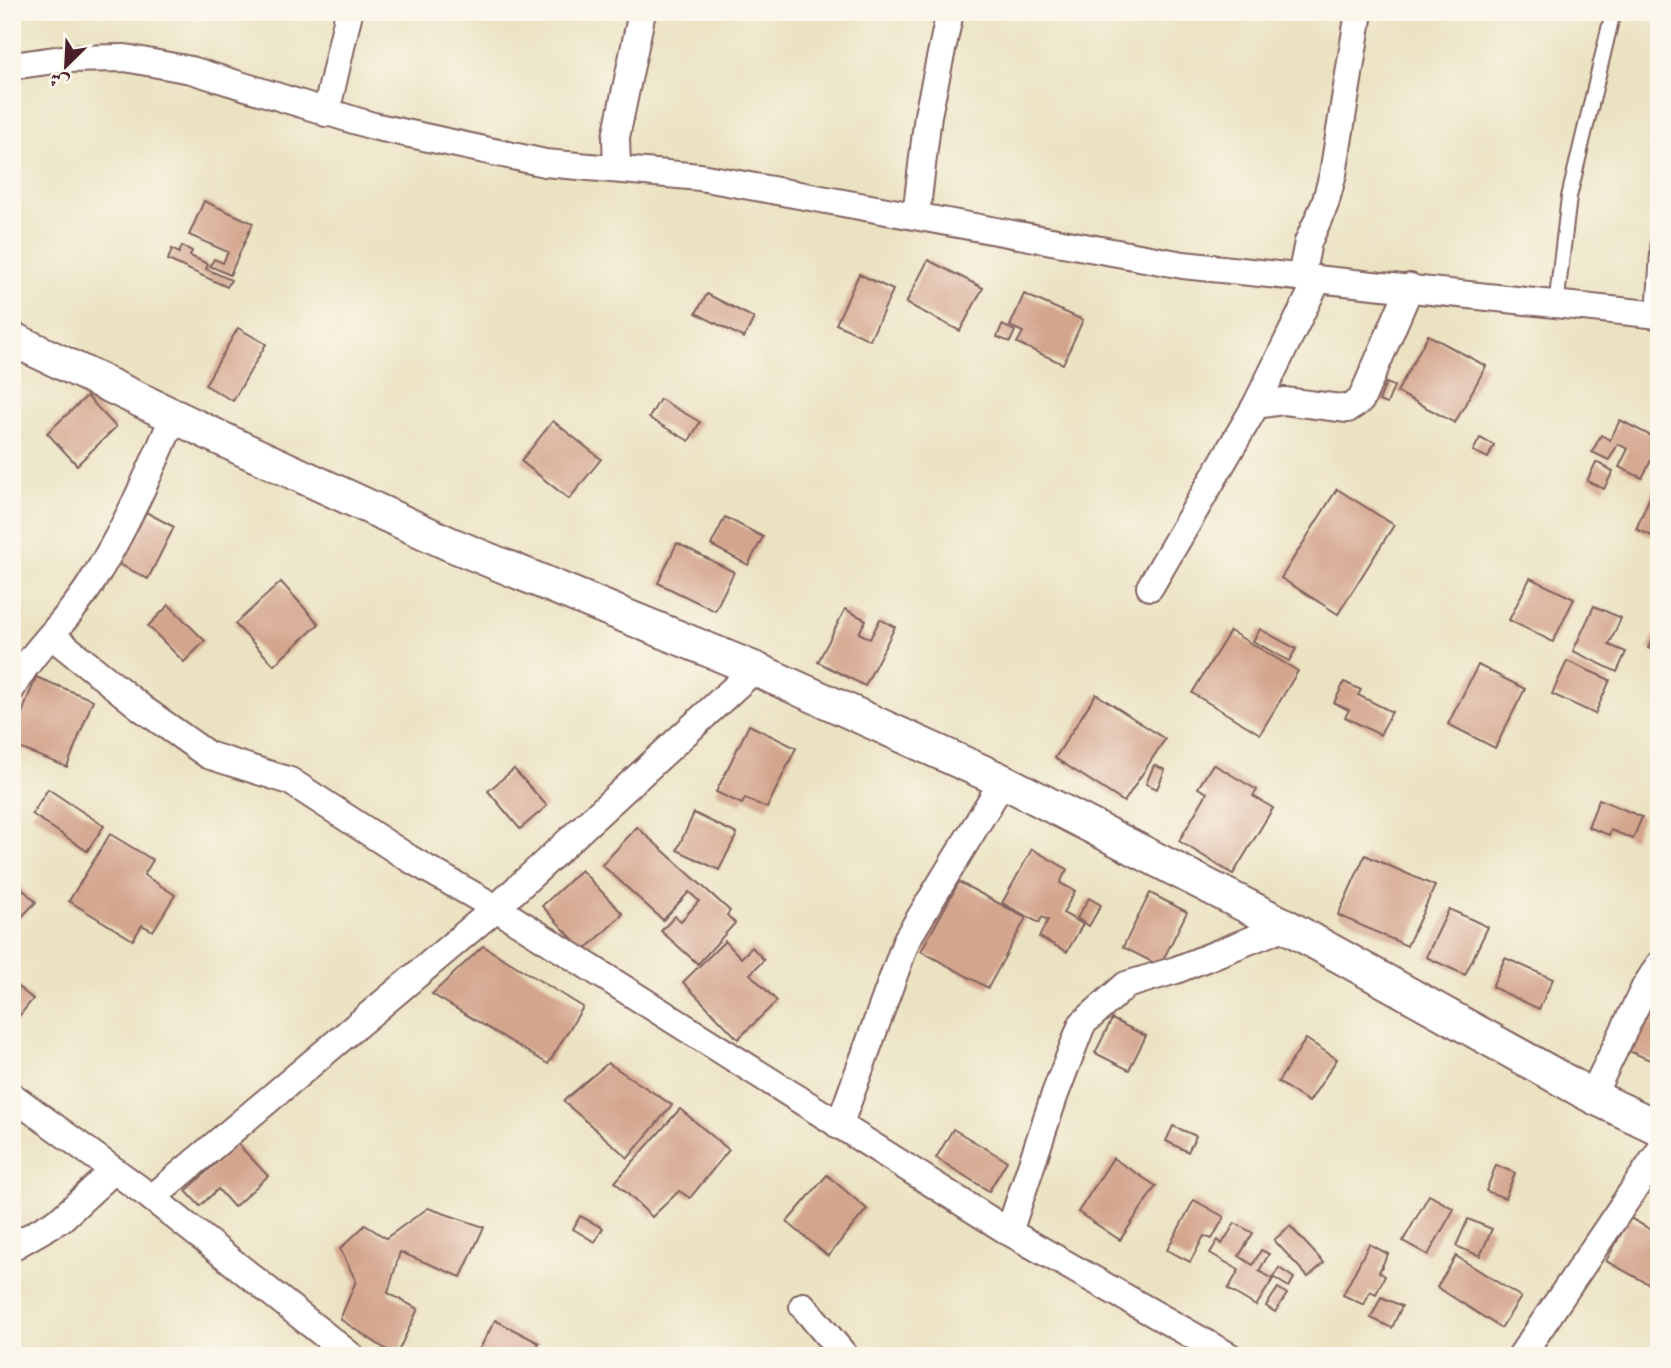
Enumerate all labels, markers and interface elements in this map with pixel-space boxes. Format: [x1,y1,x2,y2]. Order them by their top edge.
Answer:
north arrow [32,32,102,102]
text: ش [46,63,74,95]

